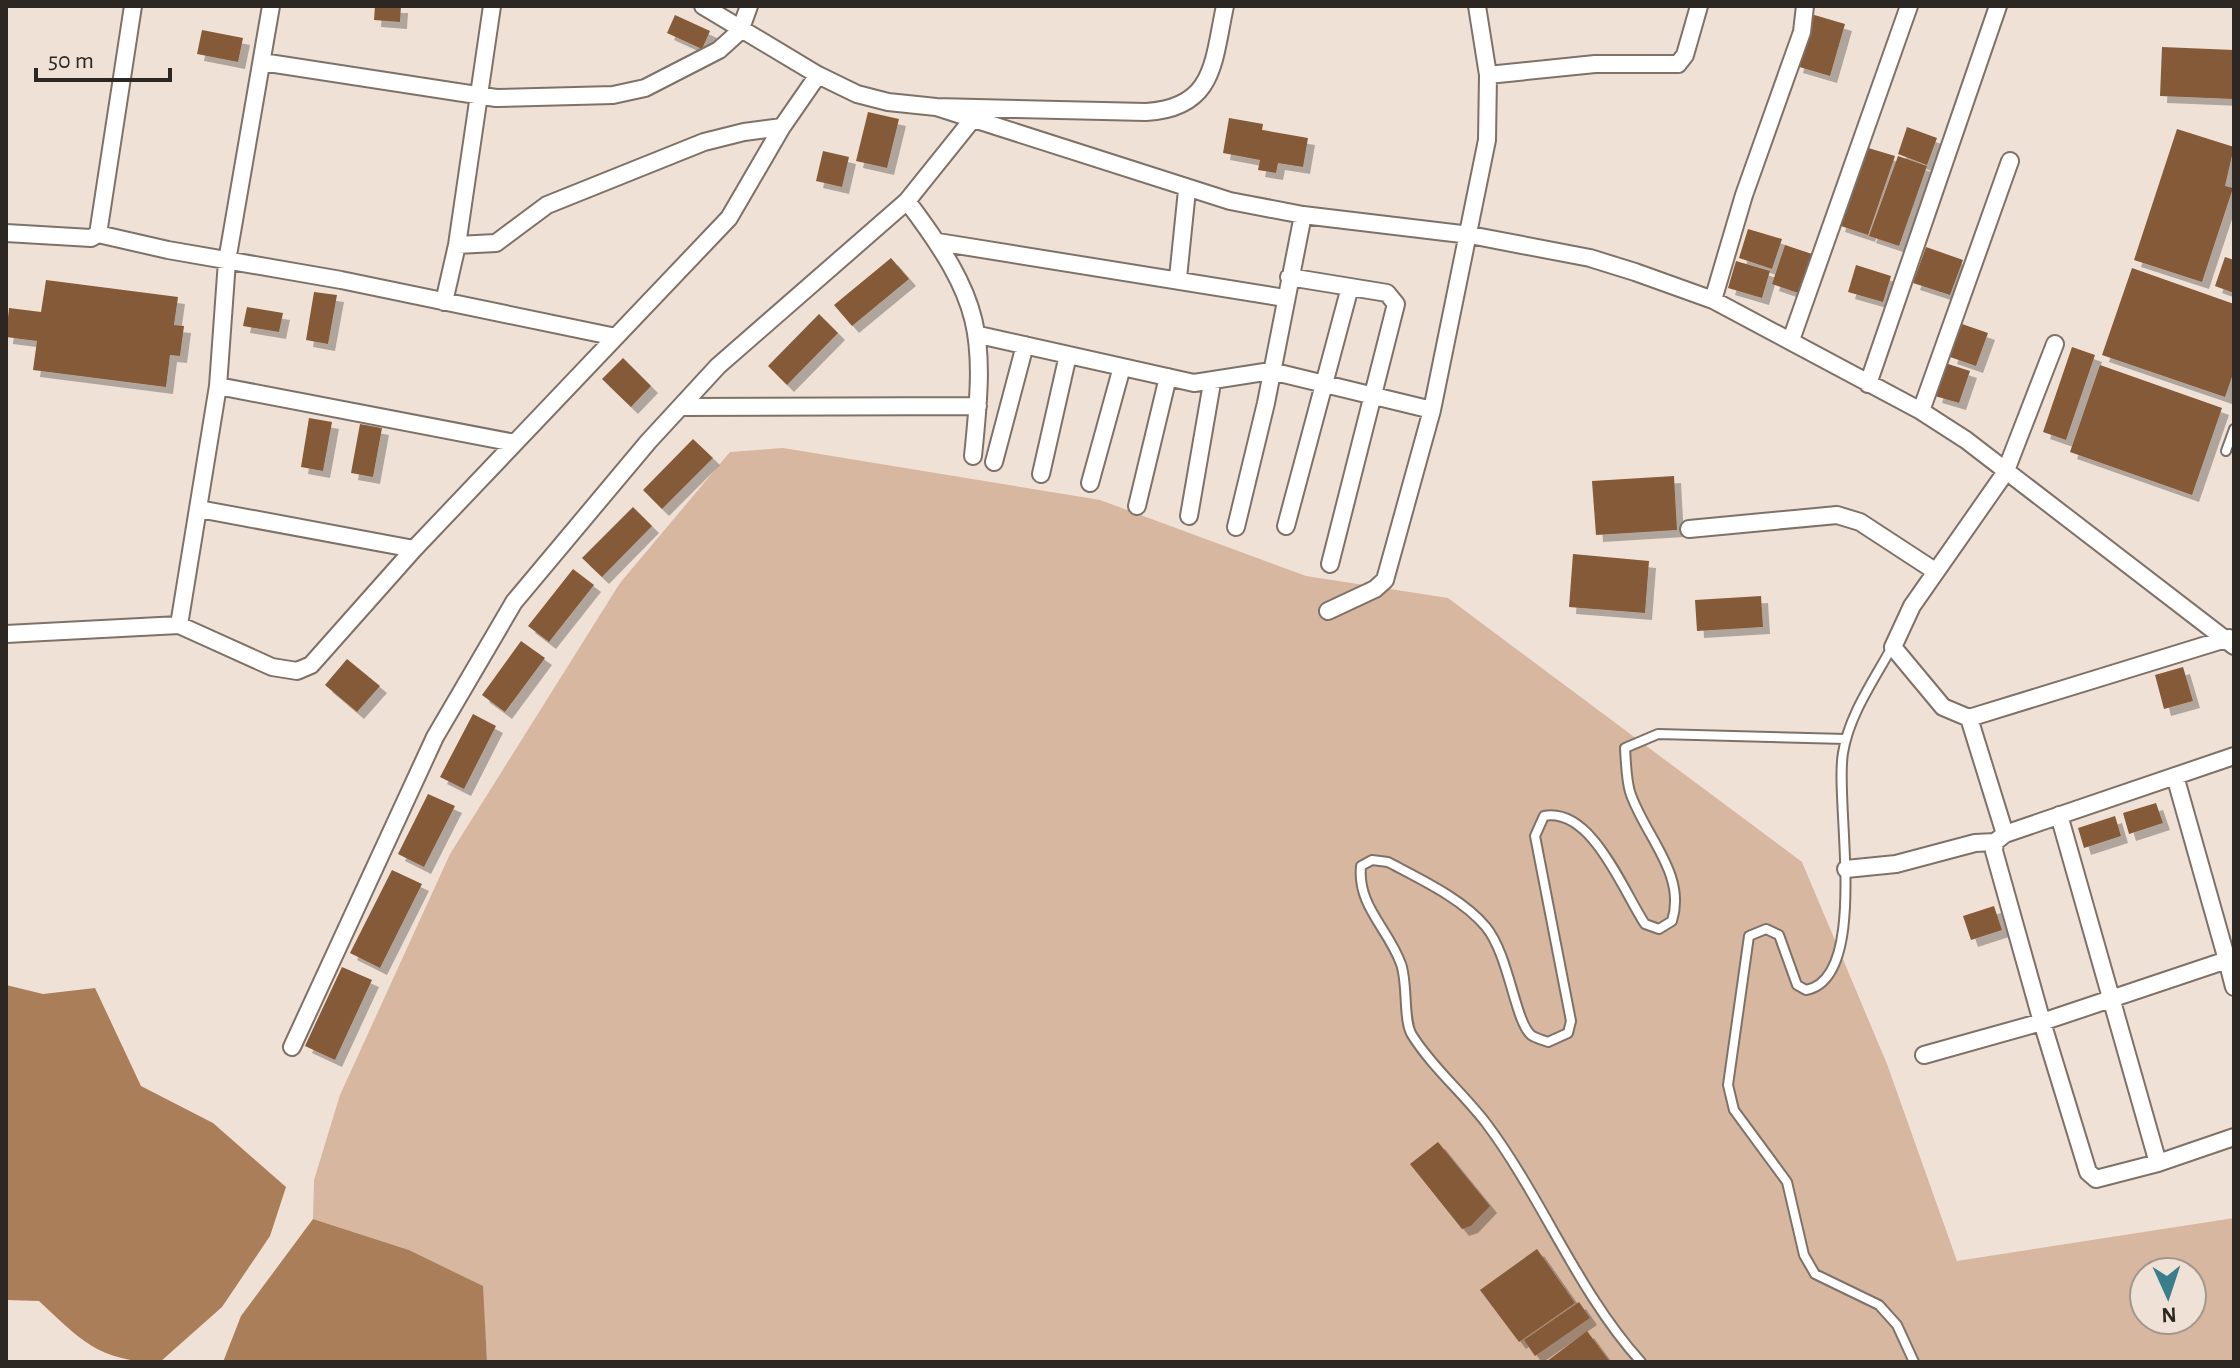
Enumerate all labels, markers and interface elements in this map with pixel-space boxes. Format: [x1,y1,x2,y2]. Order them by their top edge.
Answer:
scale bar [36,32,170,82]
text: 50 m [48,49,94,73]
north arrow [2128,1256,2208,1336]
text: N [2161,1304,2177,1326]

